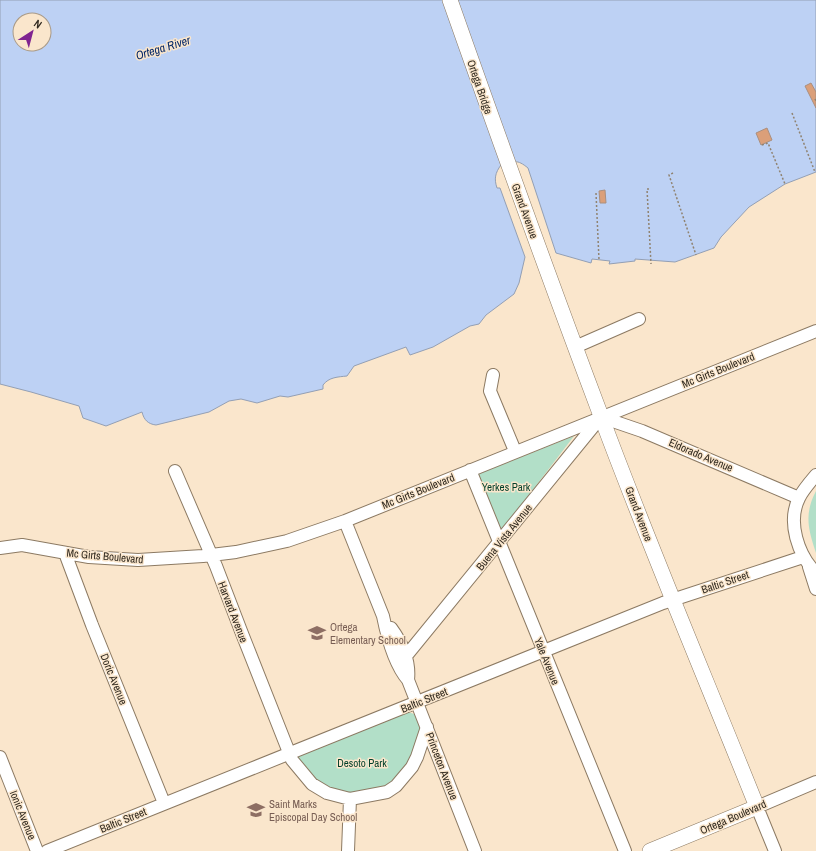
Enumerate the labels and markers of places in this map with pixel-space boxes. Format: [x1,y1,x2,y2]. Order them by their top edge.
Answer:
place label: Ortega Elementary School [330,620,406,647]
school or university icon: Ortega Elementary School [307,623,327,643]
place label: Saint Marks Episcopal Day School [269,797,357,824]
school or university icon: Saint Marks Episcopal Day School [246,800,266,820]

